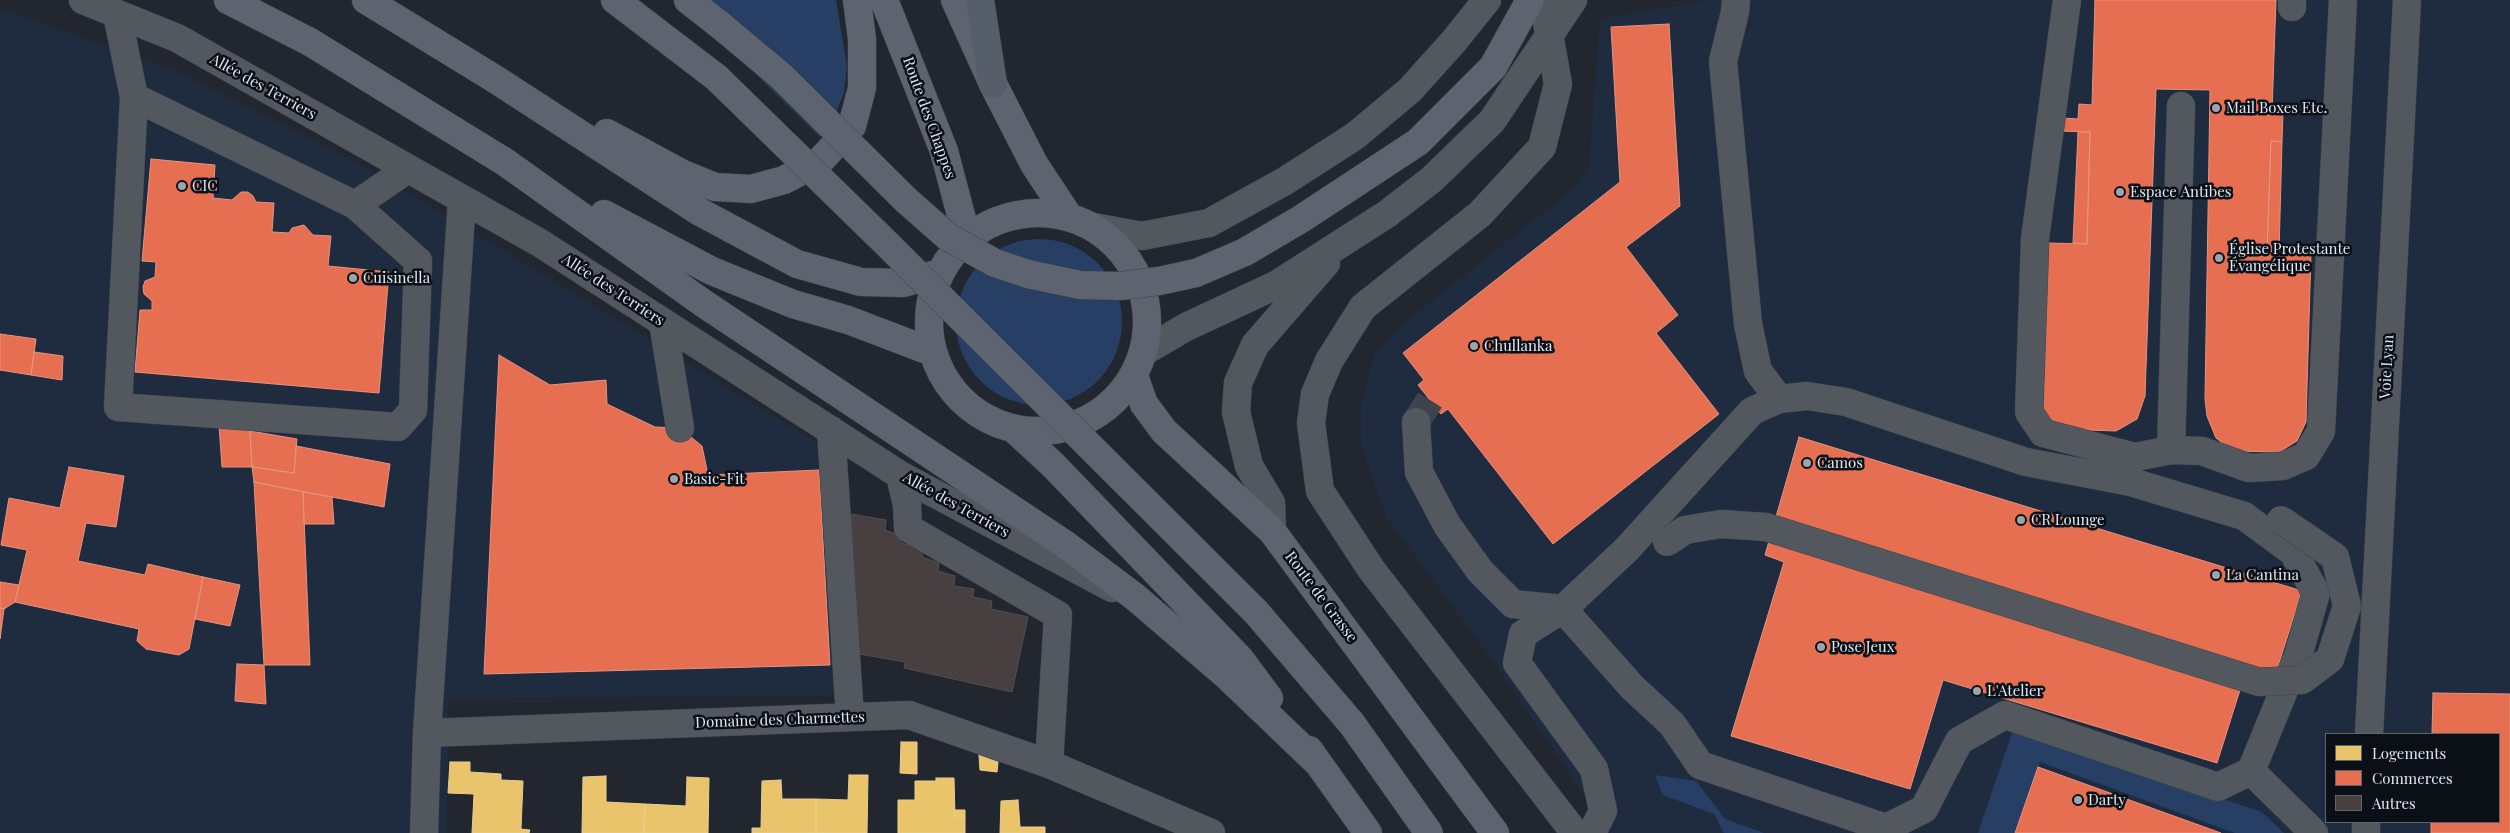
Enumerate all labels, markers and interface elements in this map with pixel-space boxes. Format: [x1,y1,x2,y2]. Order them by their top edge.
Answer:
street label: Allée des Terriers [207,50,319,124]
street label: Route des Chappes [899,55,959,181]
place label: Mail Boxes Etc. [2226,99,2327,117]
marker: Mail Boxes Etc. [2210,102,2222,114]
place label: CIC [192,177,218,195]
marker: CIC [176,180,188,192]
place label: Espace Antibes [2130,183,2231,201]
marker: Espace Antibes [2114,186,2126,198]
place label: Église Protestante Évangélique [2229,240,2350,275]
street label: Allée des Terriers [558,250,668,330]
marker: Église Protestante Évangélique [2213,252,2225,264]
place label: Cuisinella [363,269,430,287]
marker: Cuisinella [347,272,359,284]
street label: Voie Lyan [2376,334,2398,400]
place label: Chullanka [1484,337,1552,355]
marker: Chullanka [1468,340,1480,352]
place label: Camos [1817,454,1863,472]
marker: Camos [1801,457,1813,469]
street label: Allée des Terriers [900,468,1012,542]
place label: Basic-Fit [684,470,745,488]
marker: Basic-Fit [668,473,680,485]
place label: CR Lounge [2031,511,2105,529]
marker: CR Lounge [2015,514,2027,526]
street label: Route de Grasse [1281,548,1361,646]
place label: La Cantina [2226,566,2299,584]
marker: La Cantina [2210,569,2222,581]
place label: Pose Jeux [1831,638,1895,656]
marker: Pose Jeux [1815,641,1827,653]
place label: L'Atelier [1987,682,2043,700]
marker: L'Atelier [1971,685,1983,697]
street label: Domaine des Charmettes [695,708,865,732]
legend [2325,733,2500,823]
text: Logements [2372,743,2446,763]
text: Commerces [2372,768,2453,788]
place label: Darty [2088,791,2126,809]
text: Autres [2372,793,2416,813]
marker: Darty [2072,794,2084,806]

